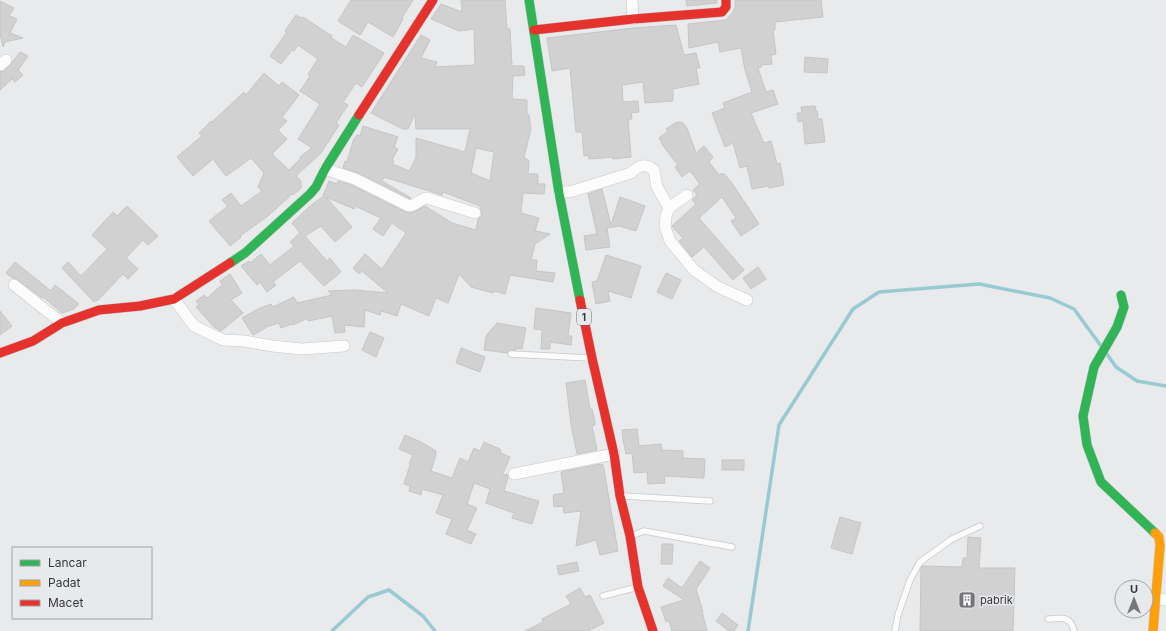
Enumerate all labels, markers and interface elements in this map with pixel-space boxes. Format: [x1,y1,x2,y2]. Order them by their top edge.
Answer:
road number: 1 [577,309,591,325]
legend [12,547,152,619]
text: Lancar [48,555,87,570]
text: Padat [48,575,80,590]
north arrow [1114,579,1154,619]
text: U [1130,582,1138,596]
building icon: pabrik [957,590,977,610]
place label: pabrik [980,593,1013,607]
text: Macet [48,595,83,610]

